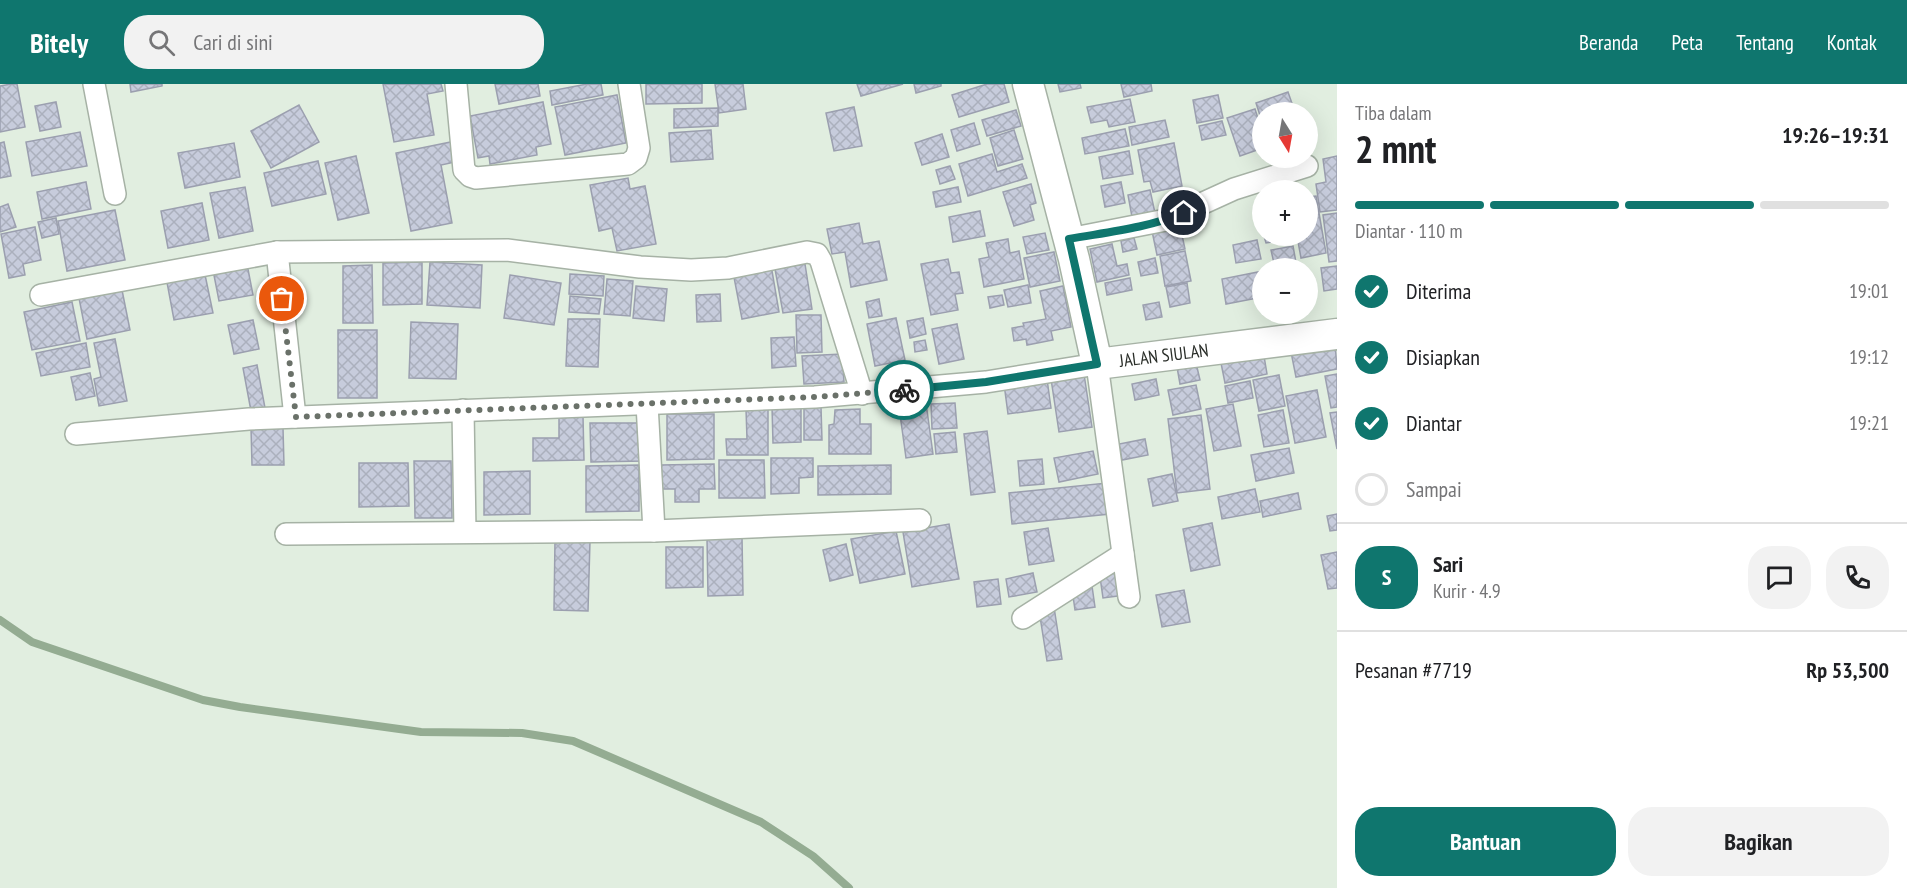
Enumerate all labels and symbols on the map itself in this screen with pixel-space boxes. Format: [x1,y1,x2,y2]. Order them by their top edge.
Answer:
north arrow [1252,102,1318,168]
pin [1158,187,1209,238]
pin [256,273,307,324]
street label: JALAN SIULAN [1117,338,1210,372]
courier [874,360,934,420]

